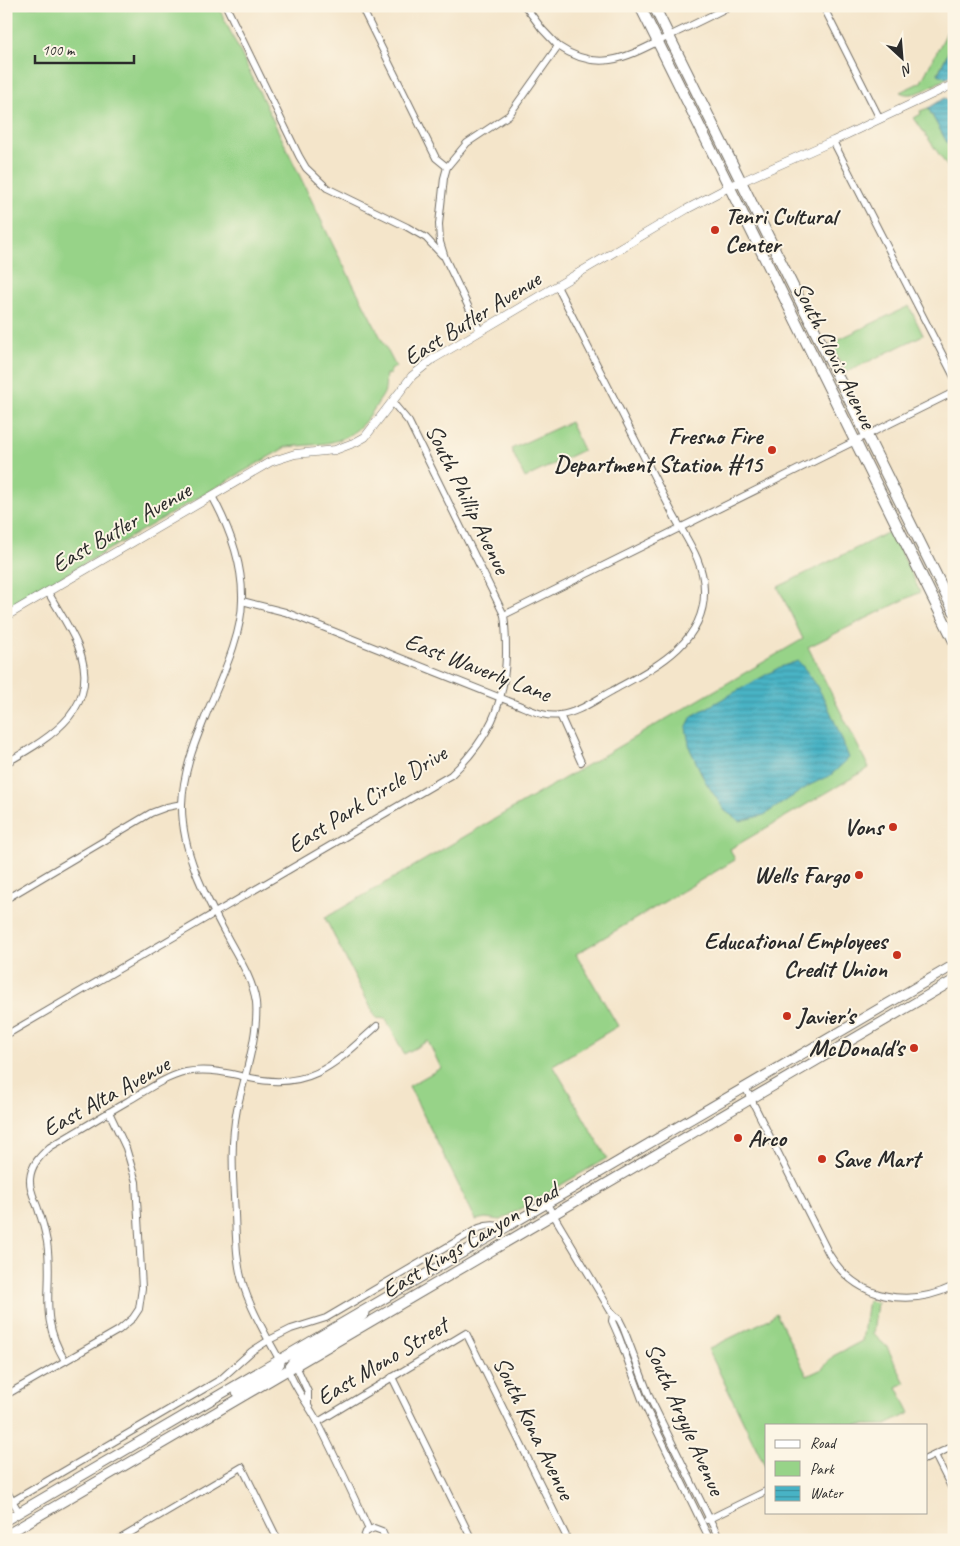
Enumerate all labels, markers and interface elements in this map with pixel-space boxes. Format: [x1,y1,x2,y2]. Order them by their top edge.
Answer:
scale bar [35,32,134,64]
north arrow [878,32,928,82]
text: 100 m [42,41,76,60]
text: N [898,60,915,80]
place label: Tenri Cultural Center [725,201,841,259]
marker: Tenri Cultural Center [709,224,721,236]
street label: East Butler Avenue [398,263,548,372]
street label: South Clovis Avenue [787,277,884,435]
street label: South Phillip Avenue [419,419,518,581]
place label: Fresno Fire Department Station #15 [554,421,765,479]
marker: Fresno Fire Department Station #15 [766,444,778,456]
street label: East Butler Avenue [46,474,198,579]
street label: East Waverly Lane [401,625,557,709]
street label: East Park Circle Drive [282,737,454,860]
place label: Vons [844,812,886,842]
marker: Vons [887,821,899,833]
place label: Wells Fargo [754,860,851,890]
marker: Wells Fargo [853,869,865,881]
place label: Educational Employees Credit Union [704,926,890,984]
marker: Educational Employees Credit Union [891,949,903,961]
place label: Javier's [795,1001,858,1031]
marker: Javier's [781,1010,793,1022]
place label: McDonald's [809,1033,907,1063]
marker: McDonald's [908,1042,920,1054]
street label: East Alta Avenue [37,1048,177,1143]
place label: Arco [748,1123,788,1153]
marker: Arco [732,1132,744,1144]
place label: Save Mart [832,1144,924,1174]
marker: Save Mart [816,1153,828,1165]
street label: East Kings Canyon Road [376,1174,567,1305]
street label: East Mono Street [311,1309,456,1412]
street label: South Argyle Avenue [638,1338,733,1502]
street label: South Kona Avenue [486,1352,582,1506]
legend [765,1424,928,1514]
text: Road [810,1434,837,1453]
text: Park [810,1460,835,1479]
text: Water [810,1484,844,1503]

